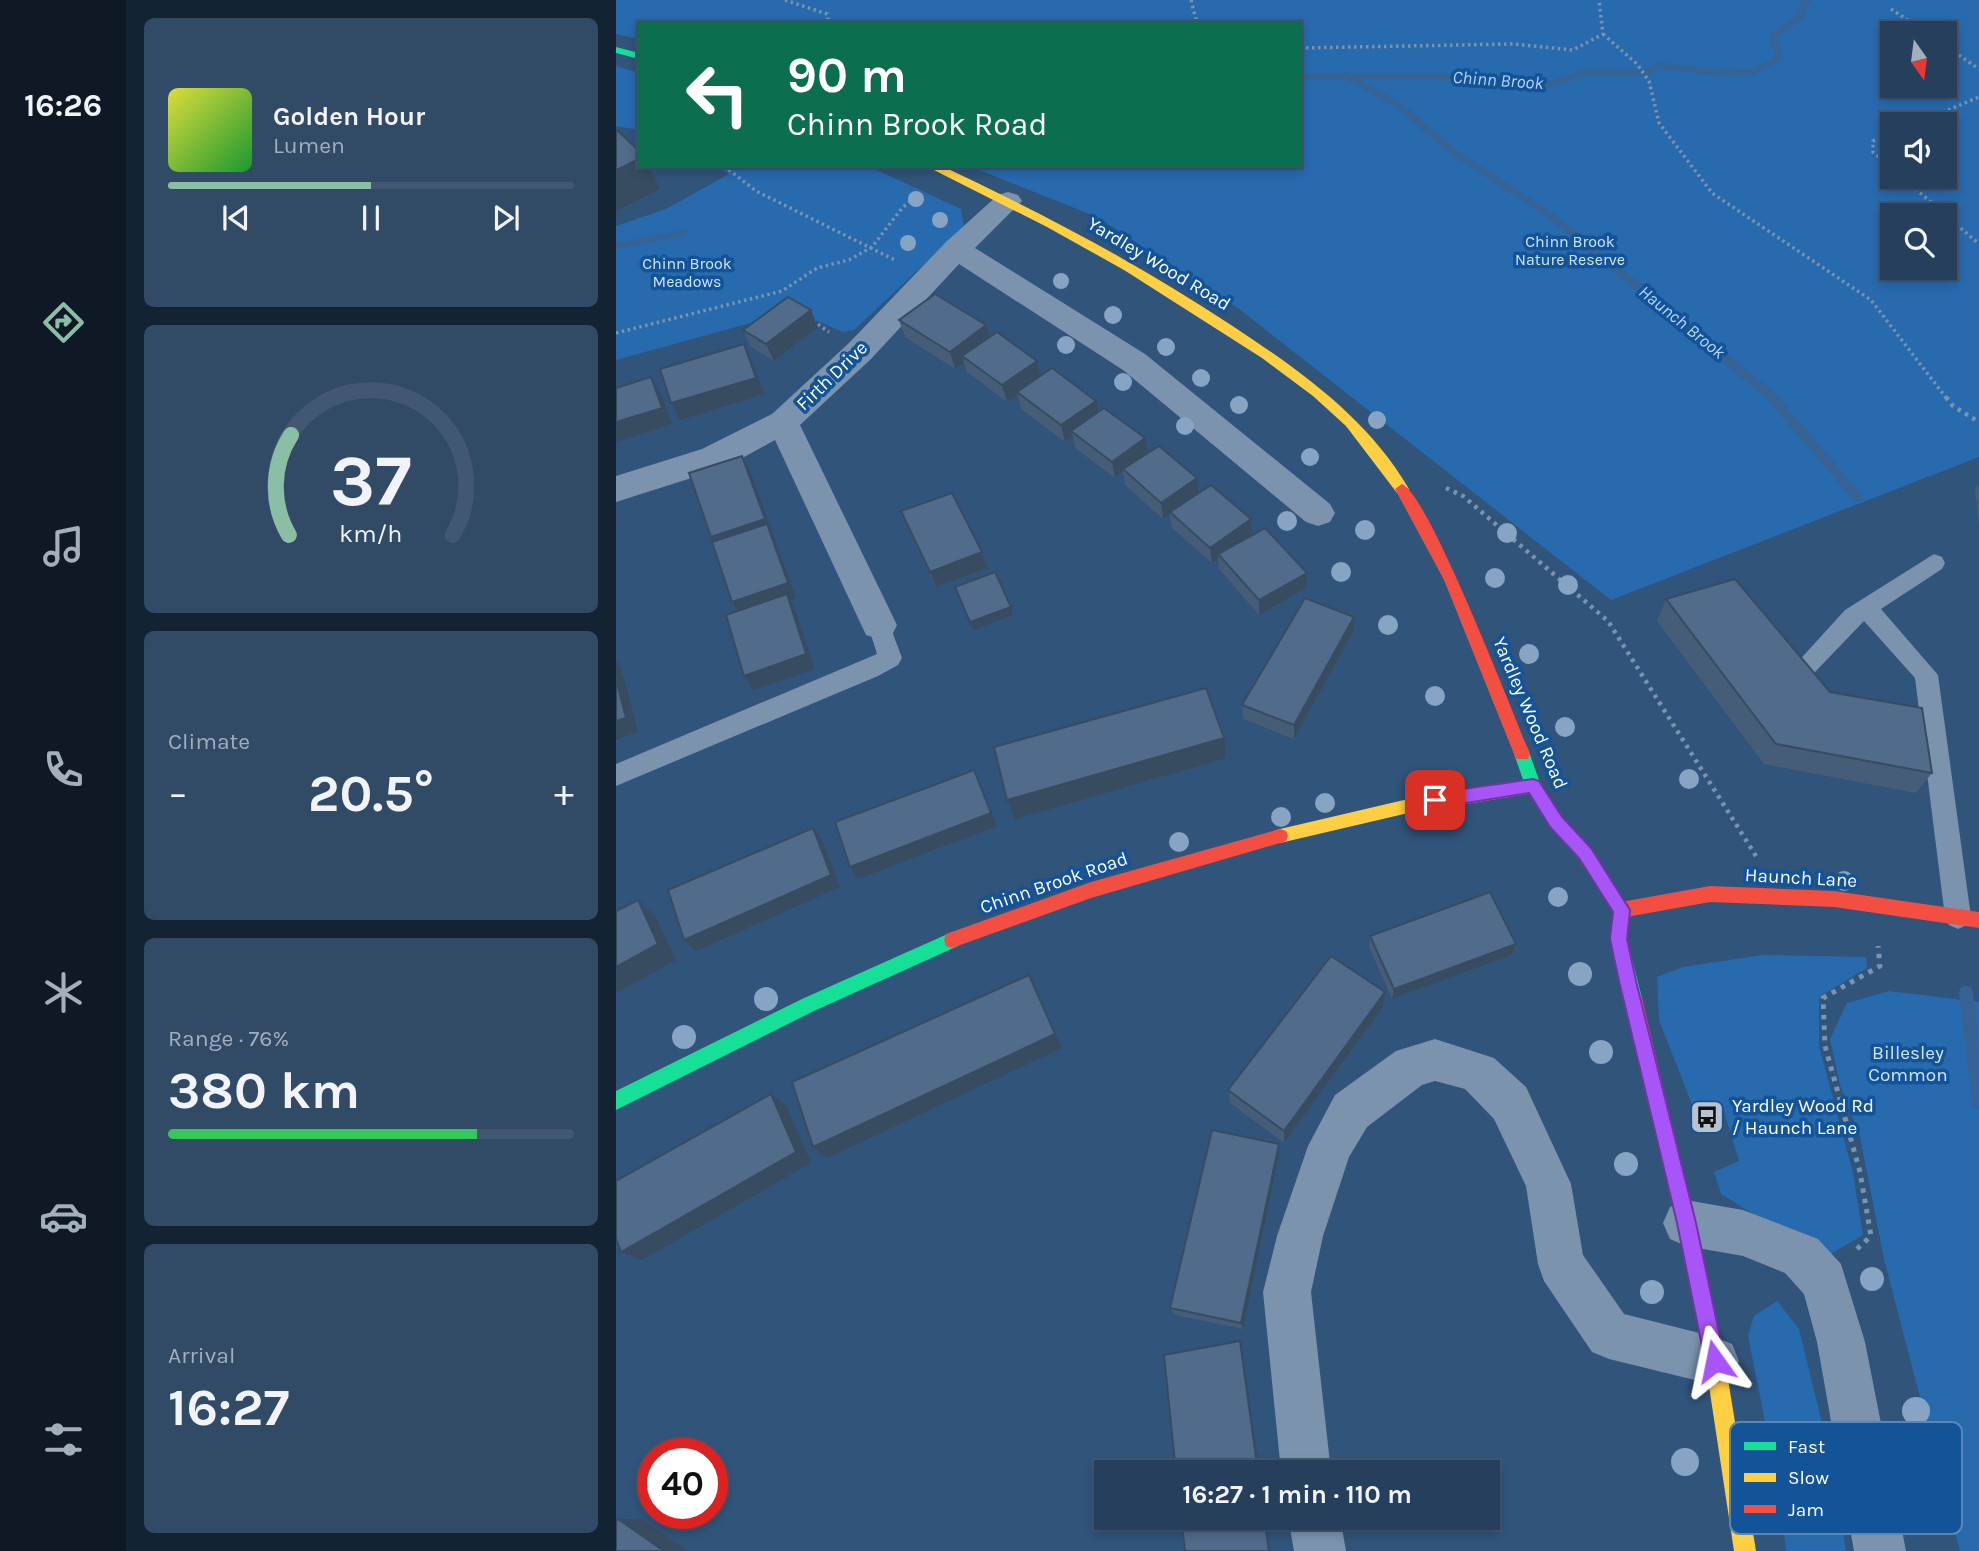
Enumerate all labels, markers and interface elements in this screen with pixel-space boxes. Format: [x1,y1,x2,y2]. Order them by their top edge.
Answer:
north arrow [1880,21,1956,98]
map controls [1880,21,1957,280]
text: 90 m [787,47,907,104]
icon: left [672,49,763,140]
water label: Chinn Brook [1452,66,1545,94]
text: 16:26 [24,87,102,124]
text: Golden Hour [273,101,425,132]
text: Chinn Brook Road [787,106,1047,143]
button: sound [1880,112,1957,189]
text: Lumen [273,132,345,159]
icon: previous [217,199,255,237]
icon: pause [352,199,390,237]
icon: next [487,199,525,237]
button: search [1880,203,1957,280]
street label: Yardley Wood Road [1084,213,1234,315]
park label: Chinn Brook Nature Reserve [1515,232,1625,269]
park label: Chinn Brook Meadows [642,254,732,291]
water label: Haunch Brook [1634,281,1730,364]
icon: directions [39,298,88,347]
street label: Firth Drive [792,337,872,415]
text: 37 [330,438,412,523]
text: km/h [339,519,403,548]
icon: music [39,522,88,571]
street label: Yardley Wood Road [1488,634,1572,792]
text: Climate [168,728,250,755]
icon: phone [39,745,88,794]
text: 20.5° [308,763,434,824]
pin [1405,770,1465,830]
text: − [168,771,188,816]
text: + [554,771,574,816]
icon: arrive [1416,781,1454,819]
street label: Chinn Brook Road [977,847,1131,919]
street label: Haunch Lane [1744,864,1858,892]
icon: climate [39,968,88,1017]
text: Range · 76% [168,1025,289,1052]
park label: Billesley Common [1868,1042,1948,1086]
text: 380 km [168,1060,360,1121]
place label: Yardley Wood Rd / Haunch Lane [1732,1095,1874,1139]
bus stop icon: Yardley Wood Rd / Haunch Lane [1688,1098,1726,1136]
icon: car [39,1192,88,1241]
position arrow [1678,1324,1752,1398]
text: Arrival [168,1342,235,1369]
text: 16:27 [168,1377,289,1438]
icon: filters [39,1415,88,1464]
legend [1730,1422,1962,1534]
text: Fast [1788,1436,1825,1458]
speed limit sign: 40 [637,1438,728,1529]
text: Slow [1788,1467,1829,1489]
text: 16:27 · 1 min · 110 m [1182,1479,1412,1510]
text: Jam [1788,1499,1824,1521]

